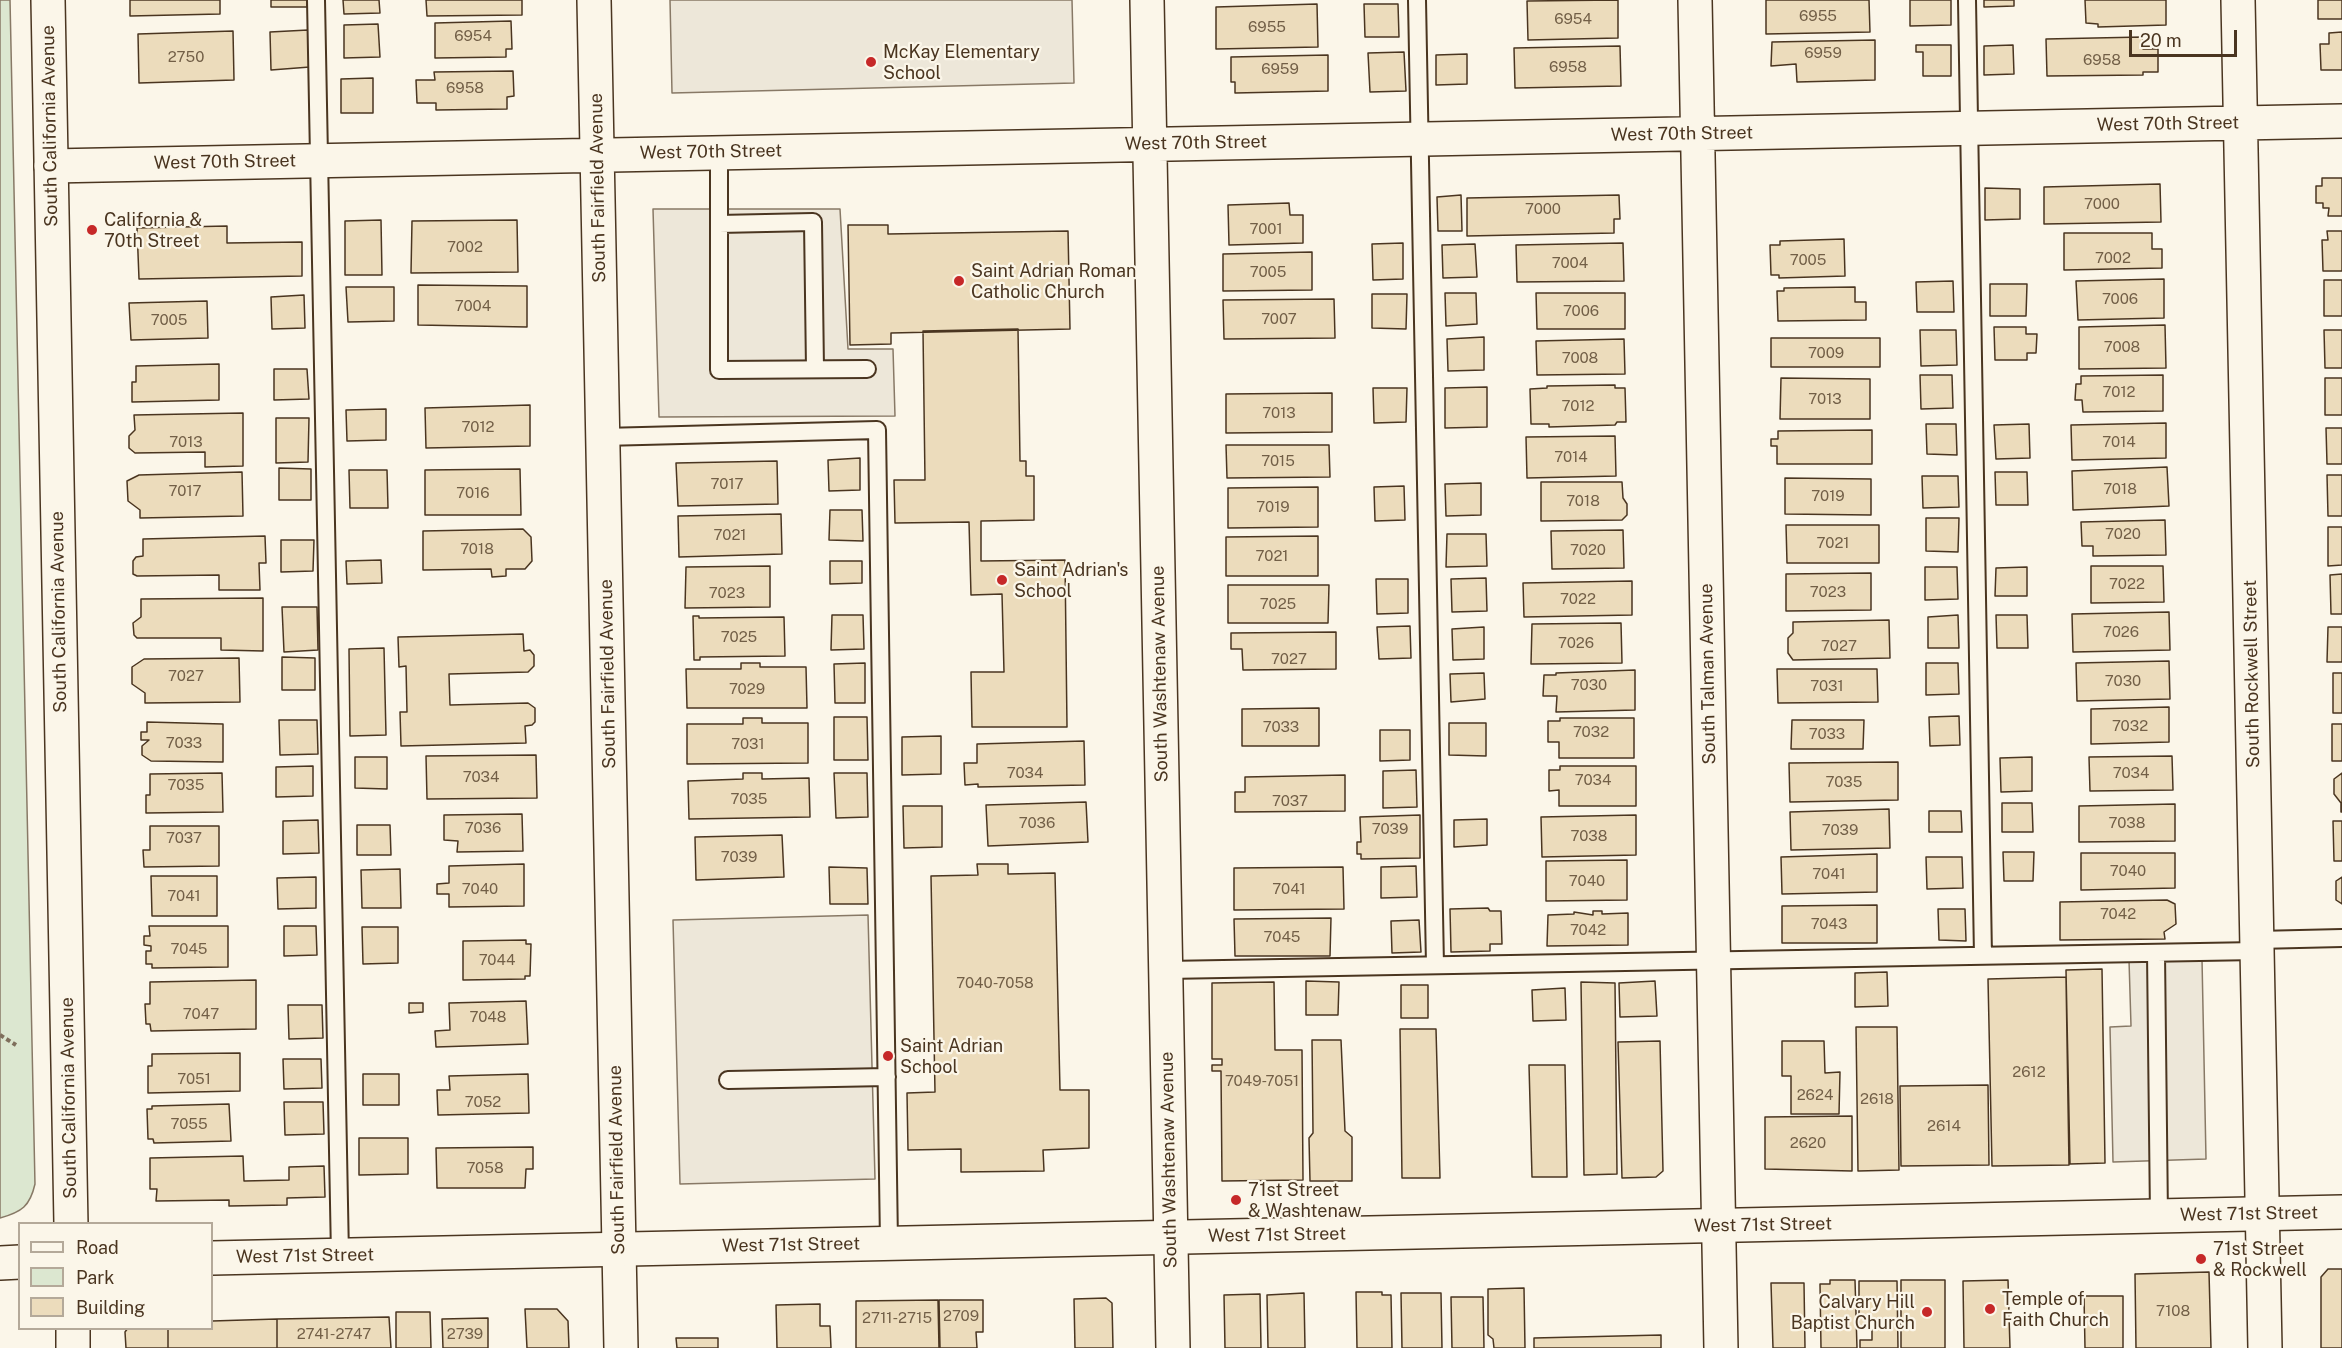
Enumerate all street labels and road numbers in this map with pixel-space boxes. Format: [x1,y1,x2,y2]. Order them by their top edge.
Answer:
street label: South California Avenue [37,25,63,227]
street label: South Fairfield Avenue [586,93,610,283]
street label: West 70th Street [2097,112,2239,136]
street label: West 70th Street [1611,122,1753,146]
street label: West 70th Street [1125,131,1267,155]
street label: West 70th Street [640,140,782,164]
street label: West 70th Street [154,150,296,174]
street label: South California Avenue [46,511,72,713]
street label: South Washtenaw Avenue [1147,565,1173,783]
street label: South Fairfield Avenue [596,579,620,769]
street label: South Rockwell Street [2240,580,2264,768]
street label: South Talman Avenue [1696,583,1720,765]
street label: South California Avenue [56,997,82,1199]
street label: South Washtenaw Avenue [1156,1051,1182,1269]
street label: South Fairfield Avenue [605,1065,629,1255]
street label: West 71st Street [2180,1202,2318,1226]
street label: West 71st Street [1694,1213,1832,1237]
street label: West 71st Street [1208,1223,1346,1247]
street label: West 71st Street [722,1233,860,1257]
street label: West 71st Street [236,1244,374,1268]

